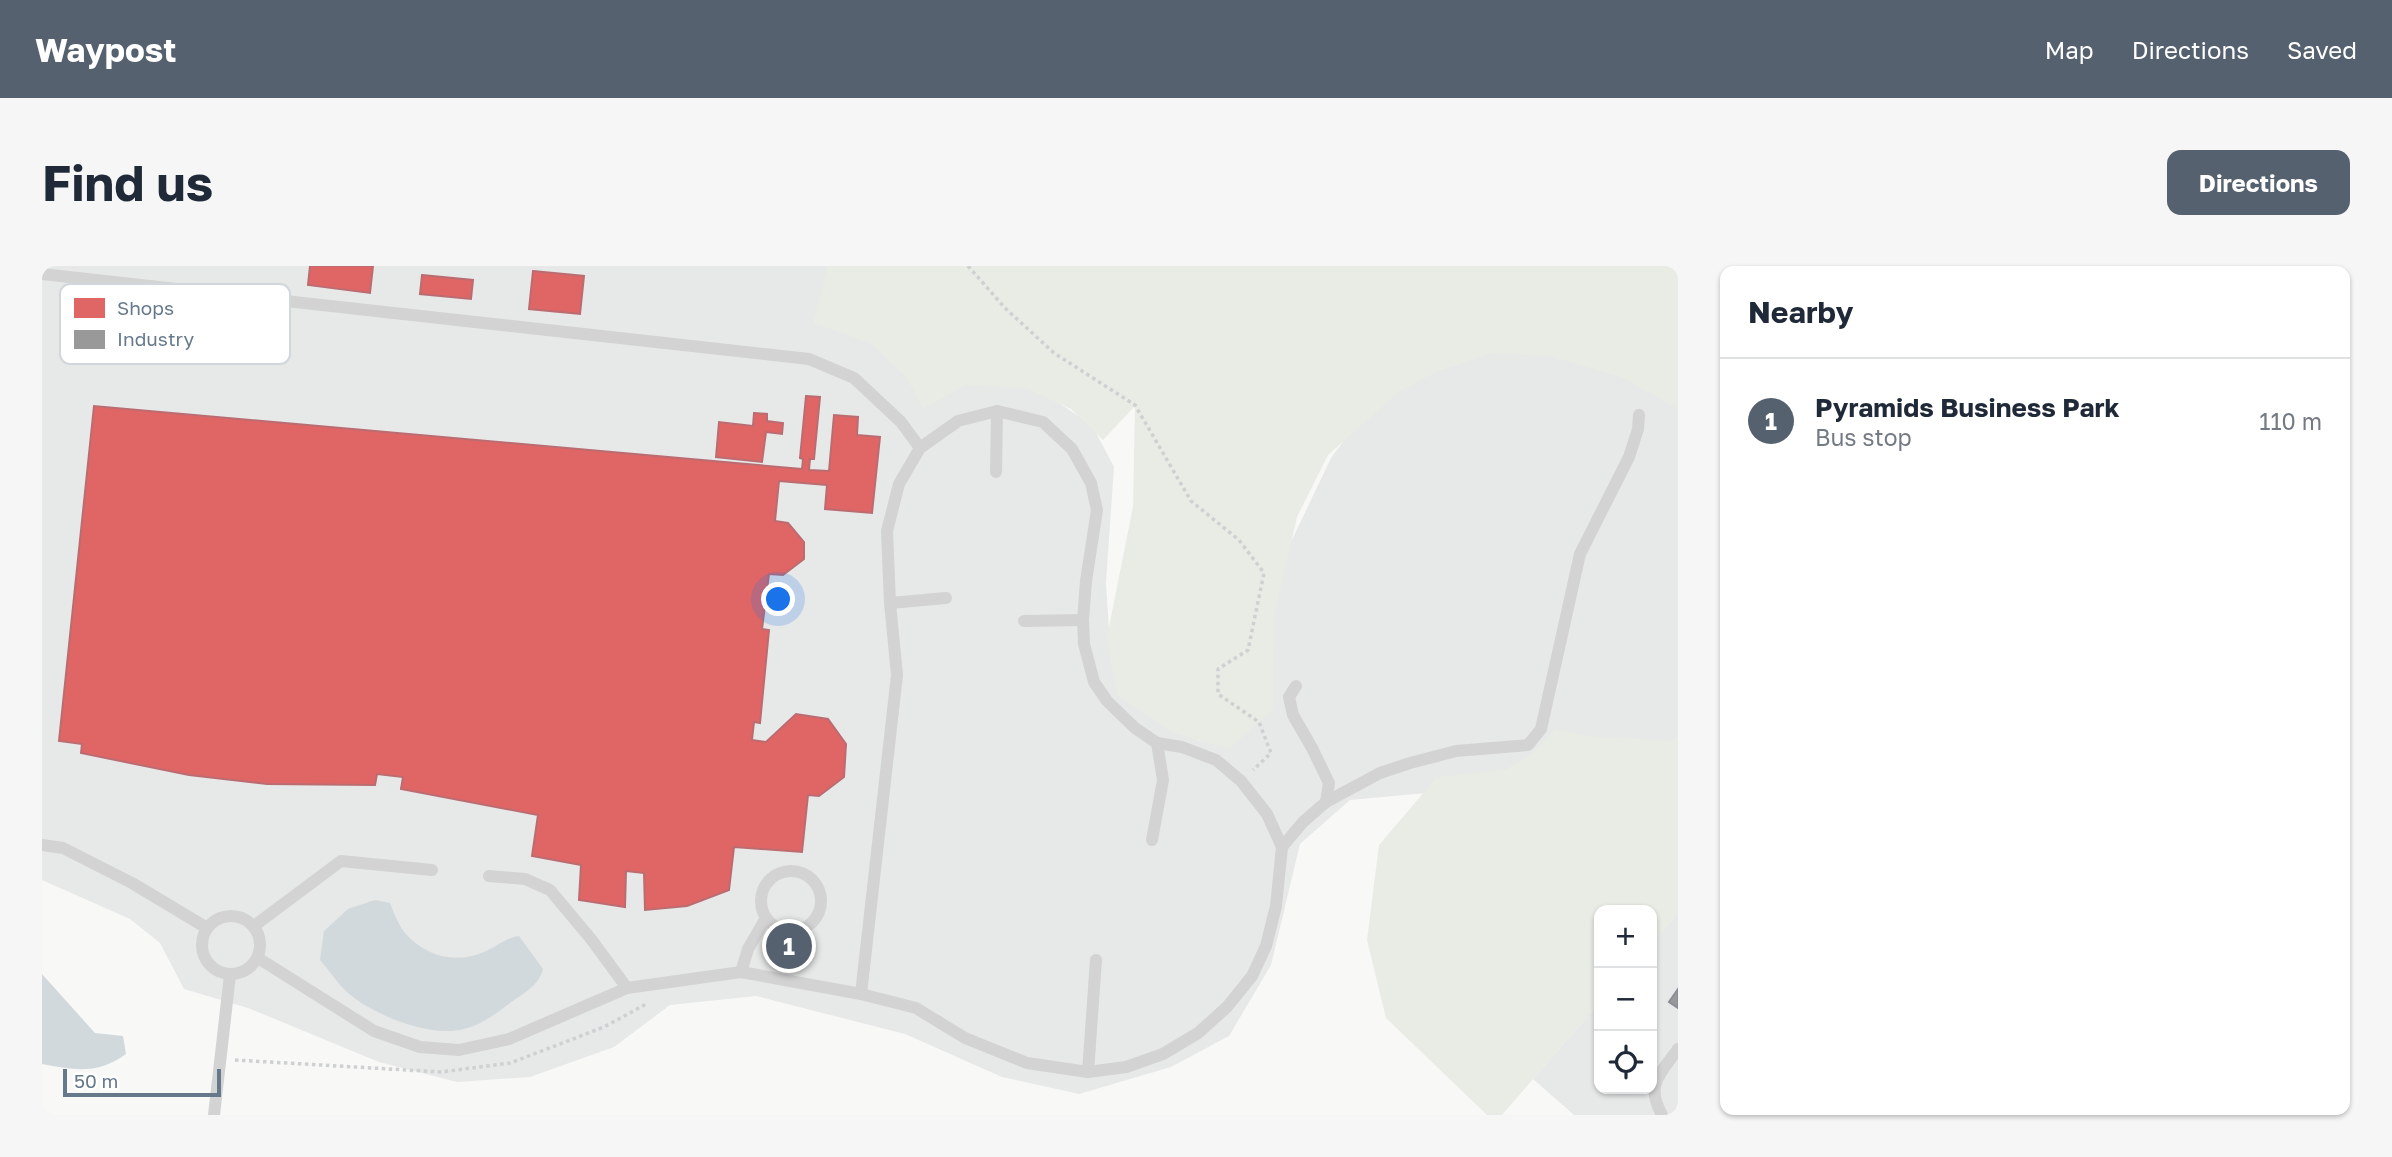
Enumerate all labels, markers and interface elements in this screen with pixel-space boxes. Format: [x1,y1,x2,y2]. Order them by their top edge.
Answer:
text: Waypost [35,30,176,69]
text: Map [2045,35,2094,64]
text: Directions [2132,35,2249,64]
text: Saved [2287,35,2357,64]
button: Directions [2167,150,2350,215]
text: Find us [42,153,213,212]
legend [60,284,290,364]
text: Nearby [1748,294,1853,330]
text: Shops [117,296,174,319]
text: Industry [117,327,194,350]
text: Pyramids Business Park [1815,392,2120,423]
text: 1 [1765,407,1777,435]
text: 110 m [2259,407,2322,435]
text: Bus stop [1815,423,1912,451]
your location [761,582,795,616]
map controls [1594,905,1657,1094]
button: + [1594,905,1657,968]
pin: 1 [766,920,812,972]
button: − [1594,968,1657,1031]
button: locate [1594,1031,1657,1094]
scale bar [63,1066,220,1098]
text: 50 m [74,1069,118,1092]

